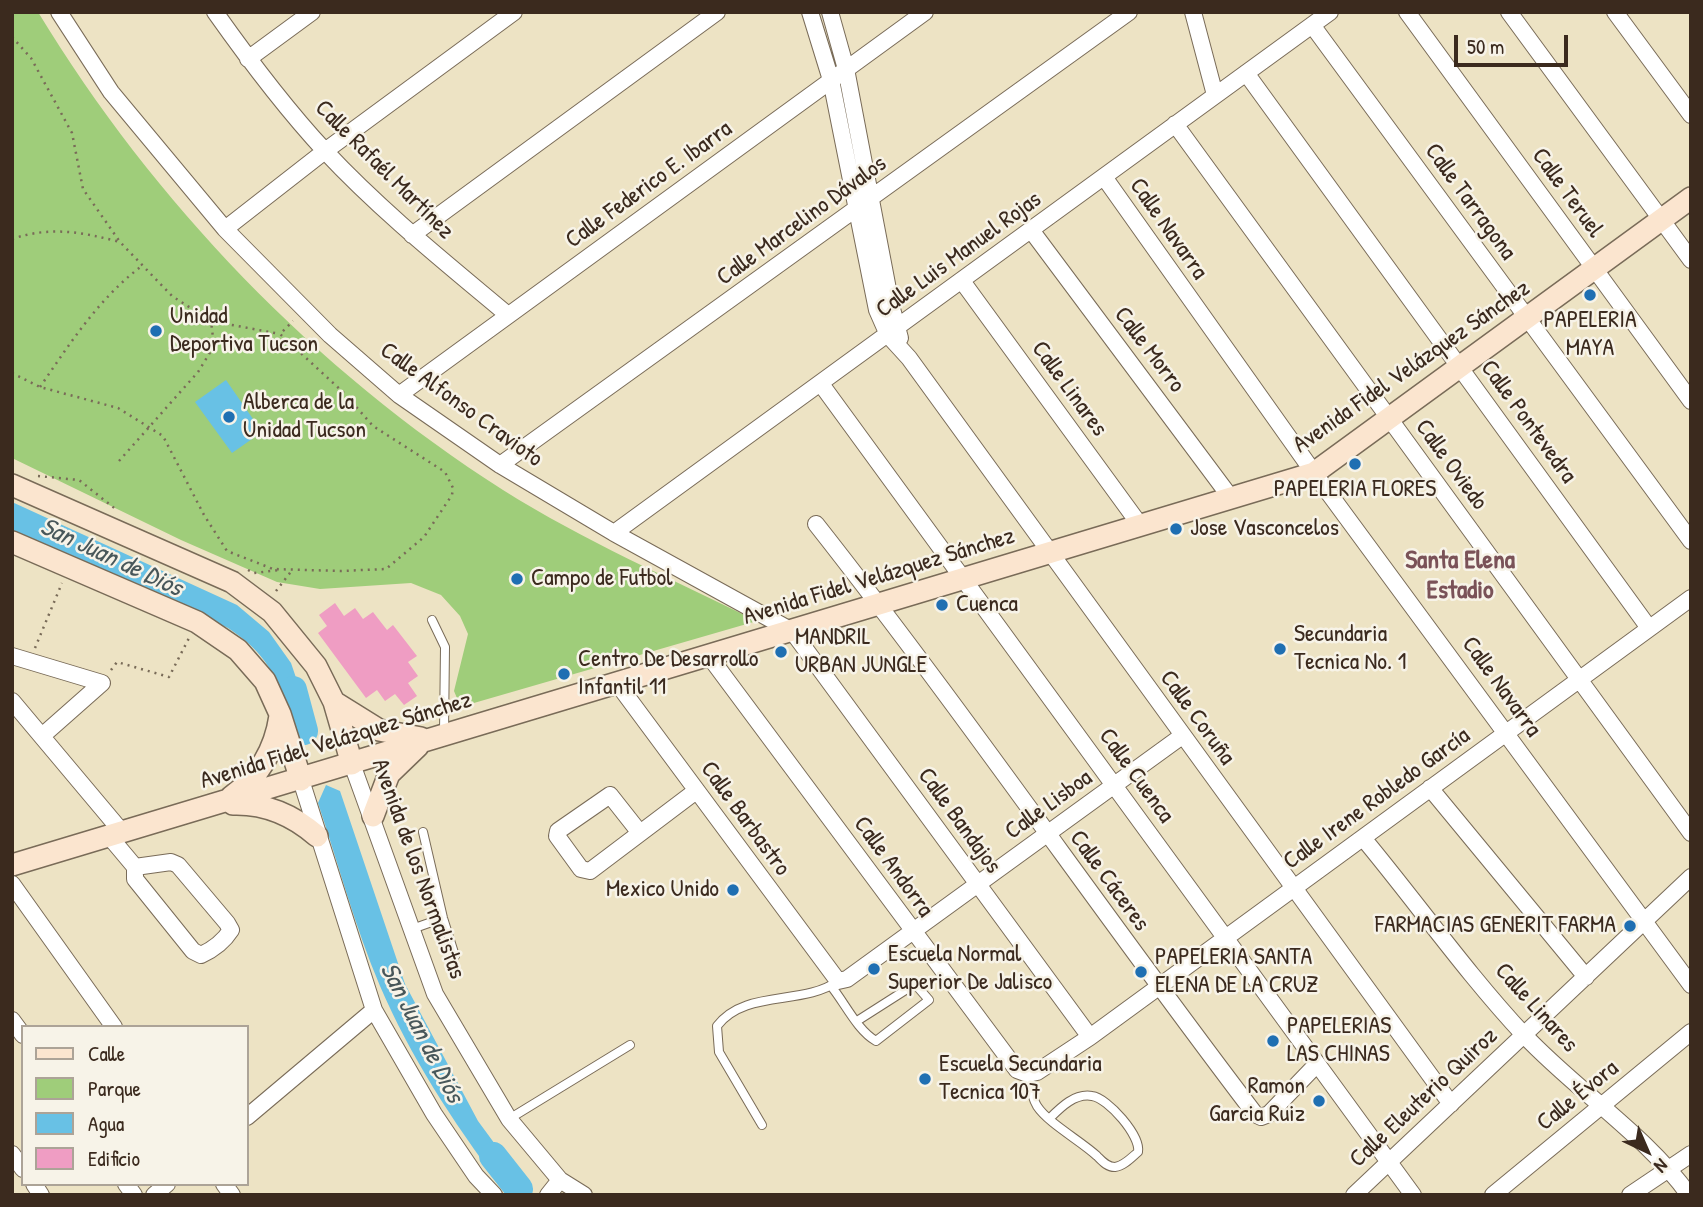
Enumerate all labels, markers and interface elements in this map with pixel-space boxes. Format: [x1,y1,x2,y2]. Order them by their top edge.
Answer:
scale bar [1458,21,1572,65]
text: 50 m [1467,32,1504,61]
street label: Calle Rafaél Martínez [308,94,460,246]
street label: Calle Federico E. Ibarra [560,115,738,255]
street label: Calle Tarragona [1418,138,1522,266]
street label: Calle Teruel [1525,143,1609,243]
street label: Calle Marcelino Dávalos [712,150,892,292]
street label: Calle Navarra [1123,173,1213,285]
street label: Calle Luis Manuel Rojas [871,185,1047,325]
street label: Avenida Fidel Velázquez Sánchez [1288,274,1536,460]
marker: PAPELERIA MAYA [1582,287,1598,303]
street label: Calle Morro [1107,301,1191,399]
place label: Unidad Deportiva Tucson [170,303,318,359]
place label: PAPELERIA MAYA [1543,307,1637,363]
marker: Unidad Deportiva Tucson [148,323,164,339]
street label: Calle Alfonso Cravioto [374,336,548,474]
street label: Calle Linares [1025,336,1113,442]
street label: Calle Pontevedra [1474,355,1582,489]
place label: Alberca de la Unidad Tucson [243,389,366,445]
marker: Alberca de la Unidad Tucson [221,409,237,425]
street label: Calle Oviedo [1409,414,1493,516]
marker: PAPELERIA FLORES [1347,456,1363,472]
place label: PAPELERIA FLORES [1274,476,1436,504]
water label: San Juan de Diós [35,512,187,604]
place label: Jose Vasconcelos [1190,515,1339,543]
marker: Jose Vasconcelos [1168,521,1184,537]
street label: Avenida Fidel Velázquez Sánchez [740,522,1018,632]
district label: Santa Elena Estadio [1405,545,1515,606]
place label: Campo de Futbol [531,565,673,593]
marker: Campo de Futbol [509,571,525,587]
place label: Cuenca [956,591,1018,619]
marker: Cuenca [934,597,950,613]
place label: Secundaria Tecnica No. 1 [1294,621,1406,677]
place label: MANDRIL URBAN JUNGLE [795,624,927,680]
street label: Calle Navarra [1455,631,1547,743]
marker: Secundaria Tecnica No. 1 [1272,641,1288,657]
marker: MANDRIL URBAN JUNGLE [773,644,789,660]
place label: Centro De Desarrollo Infantil 11 [578,646,758,702]
street label: Calle Coruña [1153,665,1241,771]
marker: Centro De Desarrollo Infantil 11 [556,666,572,682]
street label: Avenida Fidel Velázquez Sánchez [197,686,475,796]
street label: Calle Irene Robledo García [1278,722,1476,876]
street label: Calle Cuenca [1092,723,1180,829]
street label: Avenida de los Normalistas [365,755,471,983]
street label: Calle Barbastro [694,756,796,882]
street label: Calle Bandajos [911,762,1007,880]
street label: Calle Lisboa [1000,764,1098,846]
street label: Calle Andorra [847,811,939,923]
street label: Calle Cáceres [1063,825,1155,937]
place label: Mexico Unido [606,876,719,904]
marker: Mexico Unido [725,882,741,898]
place label: FARMACIAS GENERIT FARMA [1375,912,1616,940]
marker: FARMACIAS GENERIT FARMA [1622,918,1638,934]
place label: Escuela Normal Superior De Jalisco [888,941,1052,997]
place label: PAPELERIA SANTA ELENA DE LA CRUZ [1155,944,1318,1000]
street label: Calle Linares [1488,957,1584,1059]
water label: San Juan de Diós [372,958,470,1108]
marker: Escuela Normal Superior De Jalisco [866,961,882,977]
marker: PAPELERIA SANTA ELENA DE LA CRUZ [1133,964,1149,980]
place label: PAPELERIAS LAS CHINAS [1287,1013,1391,1069]
street label: Calle Eleuterio Quiroz [1344,1022,1504,1174]
legend [21,1025,248,1186]
marker: PAPELERIAS LAS CHINAS [1265,1033,1281,1049]
text: Calle [88,1039,125,1068]
place label: Escuela Secundaria Tecnica 107 [939,1051,1102,1107]
street label: Calle Évora [1531,1054,1625,1138]
marker: Escuela Secundaria Tecnica 107 [917,1071,933,1087]
place label: Ramon Garcia Ruiz [1209,1073,1305,1129]
text: Parque [88,1074,141,1103]
marker: Ramon Garcia Ruiz [1311,1093,1327,1109]
text: Agua [88,1109,124,1138]
north arrow [1612,1116,1682,1186]
text: Edificio [88,1144,140,1173]
text: N [1649,1153,1674,1179]

